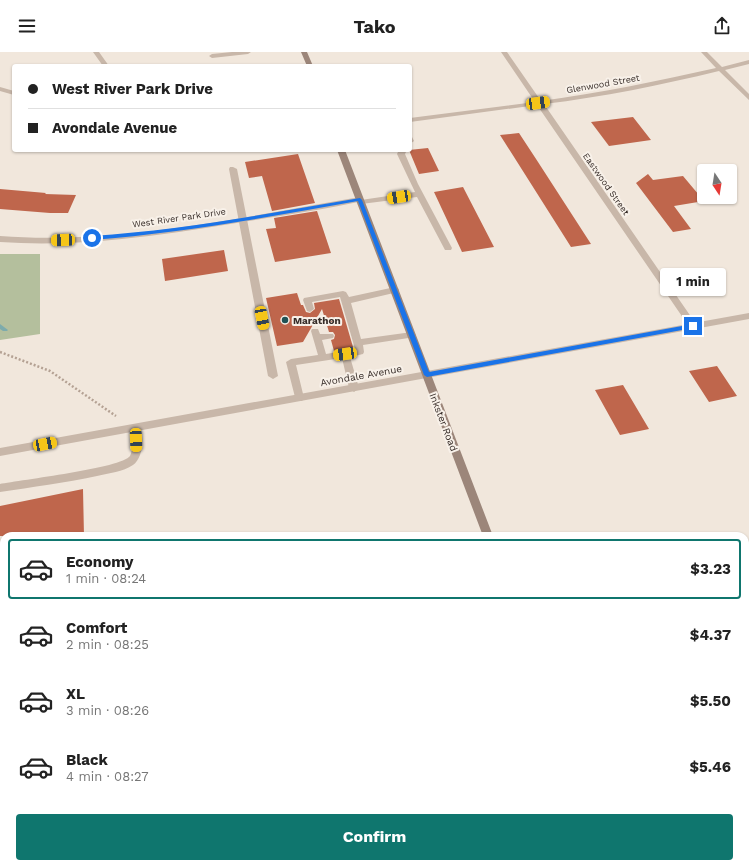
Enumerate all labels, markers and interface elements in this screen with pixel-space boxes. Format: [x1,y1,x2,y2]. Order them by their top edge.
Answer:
icon: menu [16,15,38,37]
icon: share [711,15,733,37]
text: Tako [353,16,396,37]
street label: Glenwood Street [566,73,641,95]
text: West River Park Drive [52,80,213,98]
car [525,95,551,111]
text: Avondale Avenue [52,119,177,137]
street label: Eastwood Street [581,151,631,217]
north arrow [697,164,737,204]
map controls [697,164,737,204]
car [386,189,412,205]
street label: West River Park Drive [132,206,226,230]
route start [83,229,101,247]
car [51,234,75,246]
callout: 1 min [660,268,726,296]
text: 1 min [676,274,710,289]
car [254,305,270,331]
marker: Marathon [280,315,290,325]
place label: Marathon [293,315,341,326]
route end [684,317,702,335]
car [332,346,358,362]
street label: Avondale Avenue [319,363,403,388]
street label: Inkster Road [427,391,460,453]
car [130,428,142,452]
car [32,436,58,452]
icon: car [18,551,54,587]
text: Economy [66,553,133,571]
text: $3.23 [690,560,731,578]
text: 1 min · 08:24 [66,571,146,586]
icon: car [18,617,54,653]
text: Comfort [66,619,127,637]
text: $4.37 [690,626,731,644]
text: 2 min · 08:25 [66,637,149,652]
icon: car [18,683,54,719]
text: XL [66,685,85,703]
text: $5.50 [690,692,731,710]
text: 3 min · 08:26 [66,703,149,718]
icon: car [18,749,54,785]
text: Black [66,751,108,769]
text: $5.46 [689,758,731,776]
text: 4 min · 08:27 [66,769,149,784]
button: Confirm [16,814,733,860]

